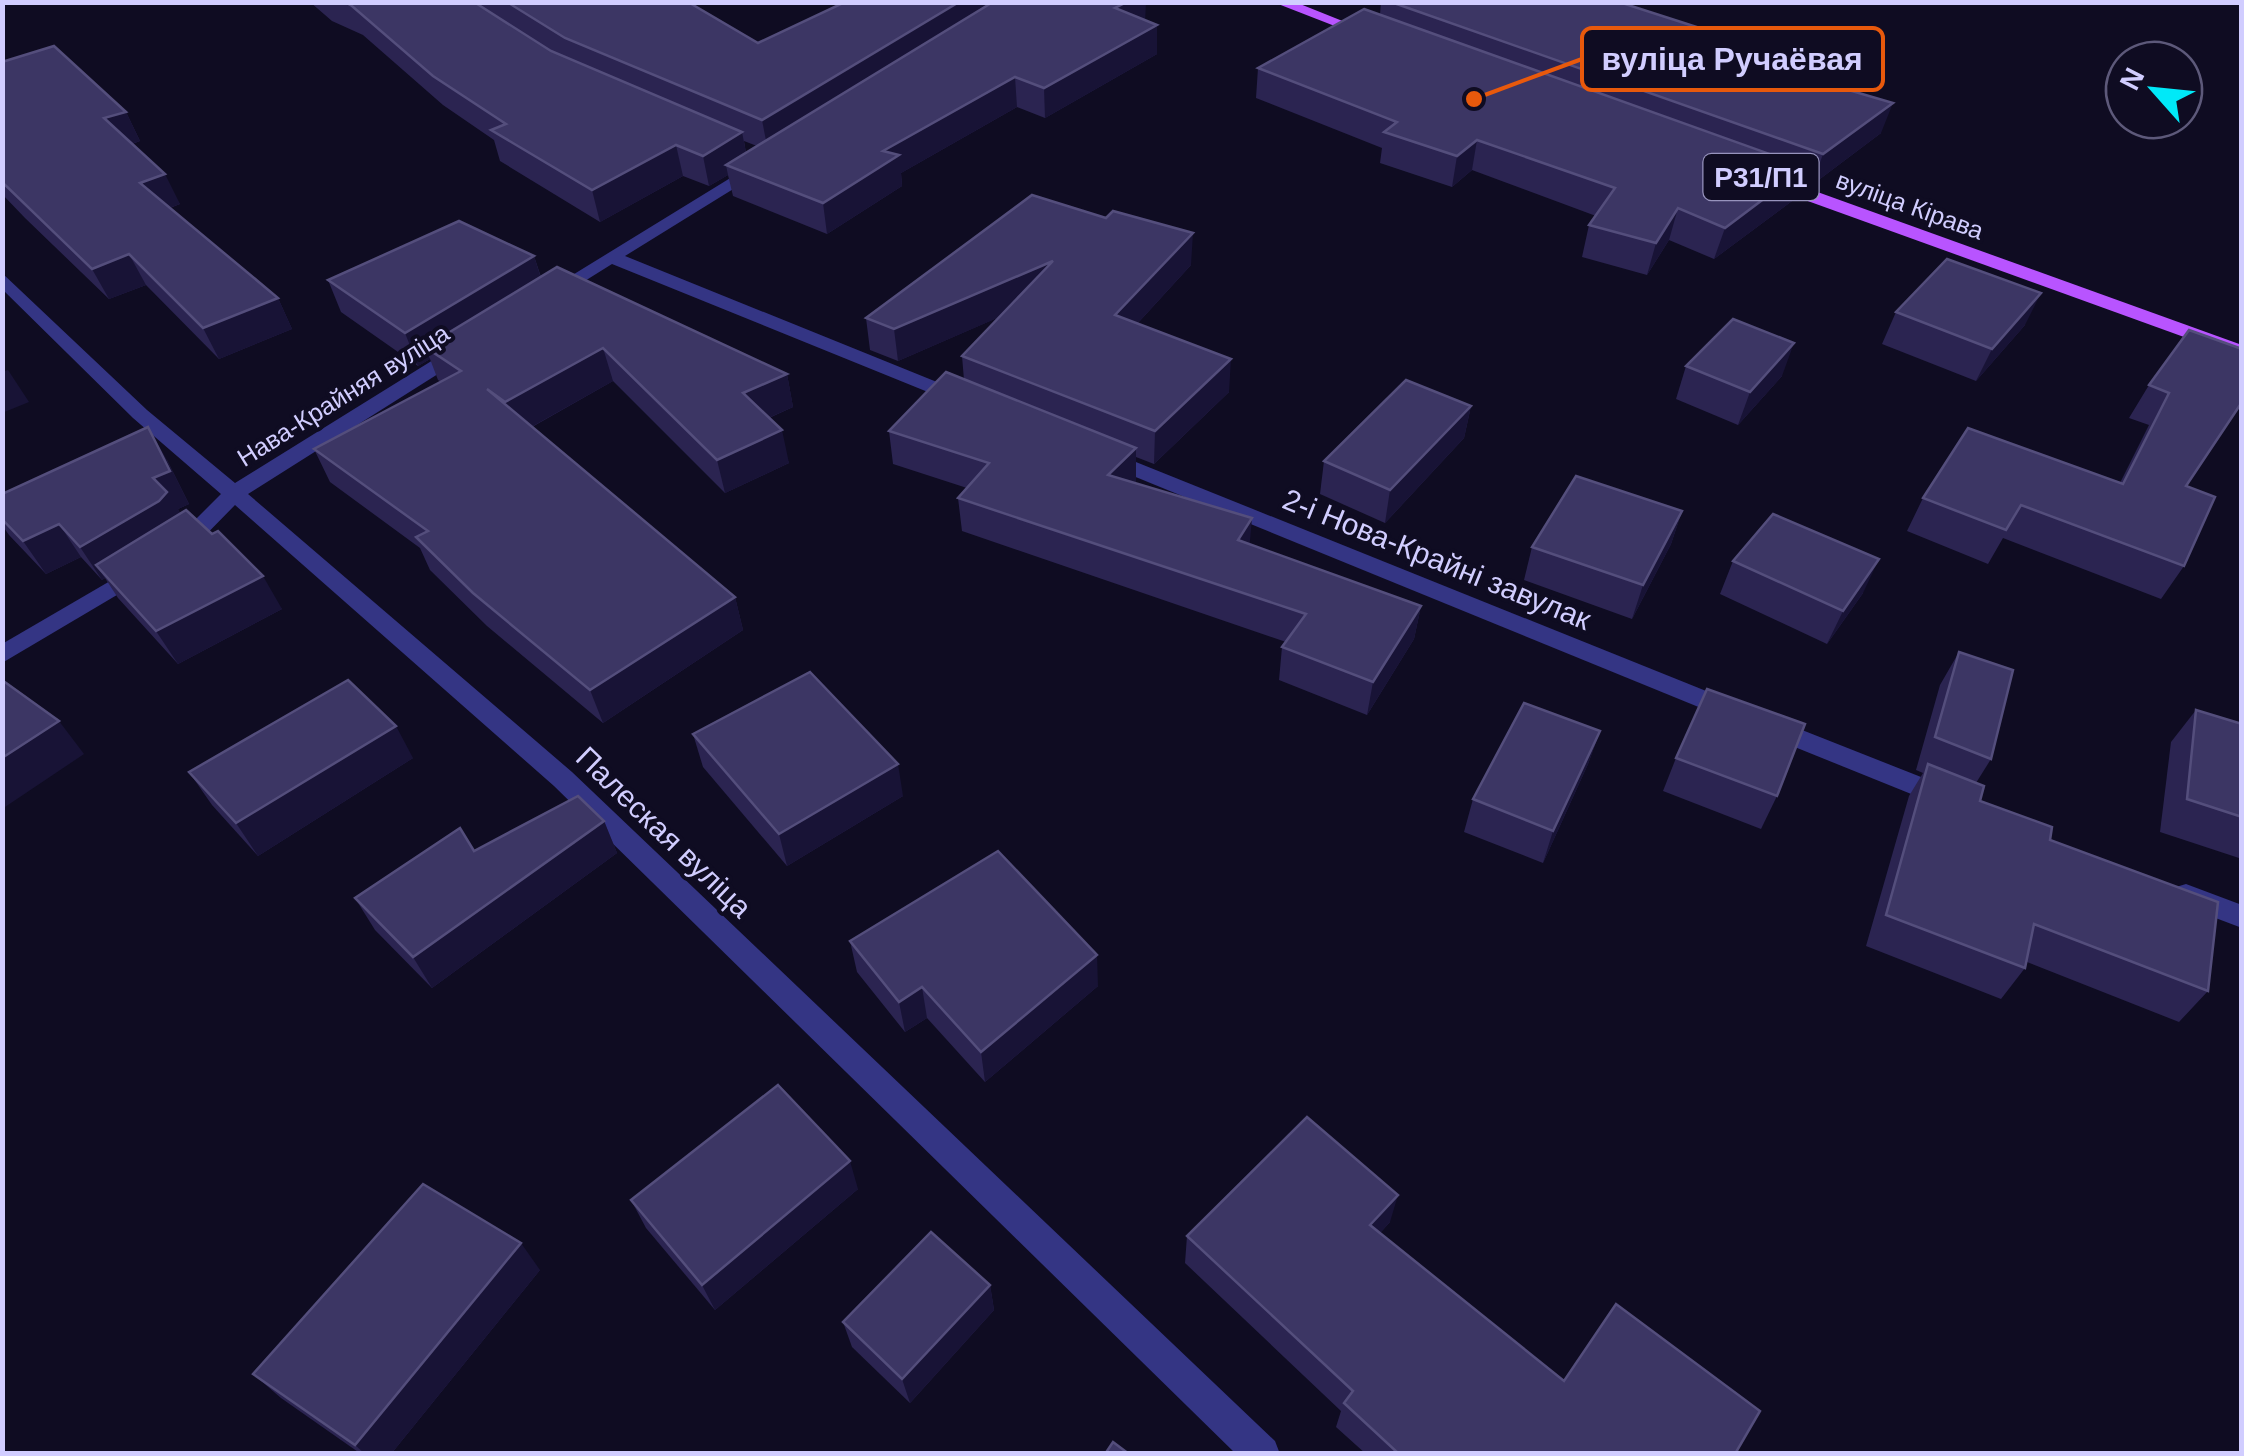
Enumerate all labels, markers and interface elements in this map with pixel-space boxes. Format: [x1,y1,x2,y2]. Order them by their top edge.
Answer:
callout: вуліца Ручаёвая [1582,28,1883,90]
north arrow [2104,40,2204,140]
text: вуліца Ручаёвая [1601,41,1863,77]
text: N [2114,63,2151,95]
road number: Р31/П1 [1704,154,1818,200]
street label: вуліца Кірава [1832,165,1988,245]
street label: Нава-Крайняя вуліца [232,318,454,472]
street label: 2-і Нова-Крайні завулак [1278,482,1596,636]
street label: Палеская вуліца [570,740,758,924]

